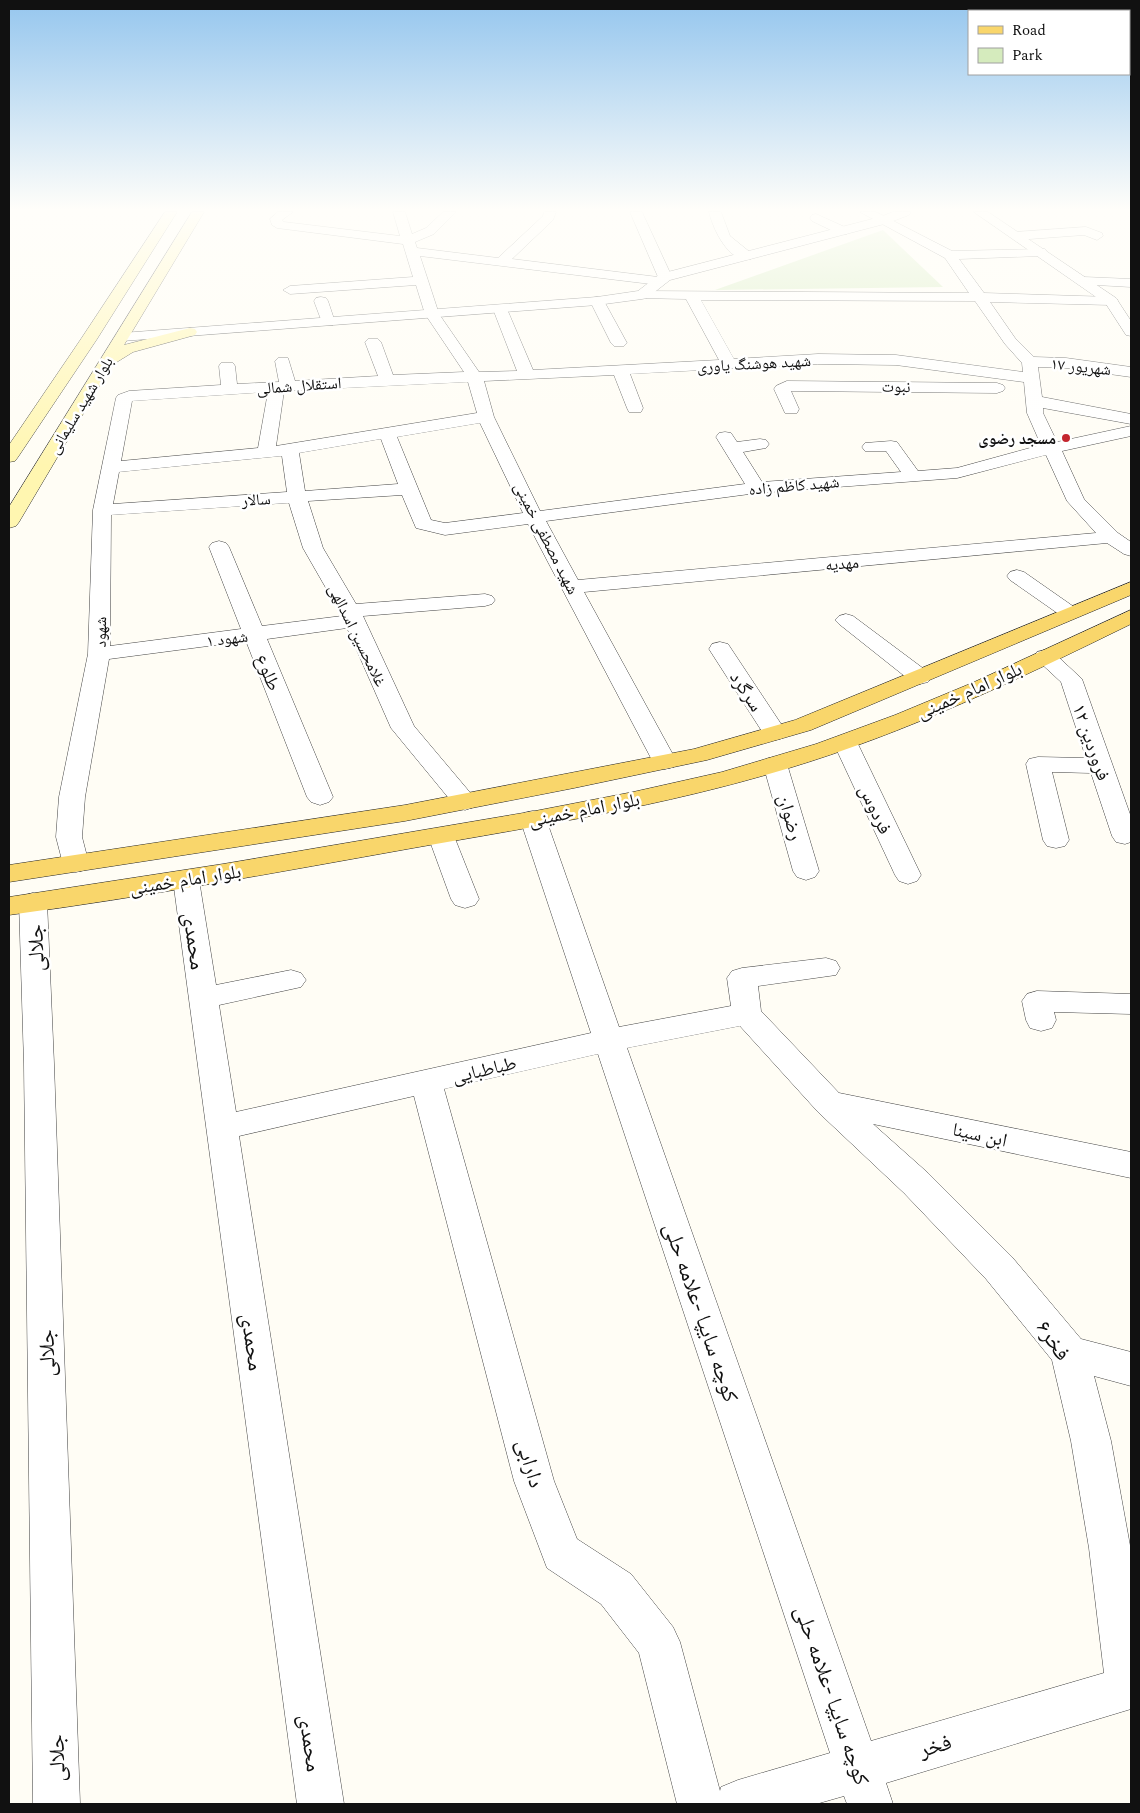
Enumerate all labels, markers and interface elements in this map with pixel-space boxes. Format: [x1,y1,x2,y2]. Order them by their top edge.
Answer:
legend [968,10,1130,75]
text: Road [1012,19,1046,42]
text: Park [1012,44,1043,67]
street label: شهید هوشنگ یاوری [696,349,812,379]
street label: بلوار شهید سلیمانی [42,352,119,459]
street label: ۱۷ شهریور [1049,352,1112,382]
street label: استقلال شمالی [256,371,342,401]
street label: نبوت [881,375,911,399]
place label: مسجد رضوی [978,427,1056,451]
marker: مسجد رضوی [1060,432,1072,444]
street label: شهید کاظم زاده [748,470,840,502]
street label: شهید مصطفی خمینی [507,478,585,599]
street label: سالار [240,487,271,513]
street label: مهدیه [824,551,860,577]
street label: غلامحسین اسدالهی [322,580,392,691]
street label: شهود [89,616,113,648]
street label: شهود ۱ [205,625,249,653]
street label: طلوع [247,650,288,695]
street label: بلوار امام خمینی [912,655,1027,728]
street label: سرگرد [722,666,770,718]
street label: ۱۲ فروردین [1064,700,1117,785]
street label: فردوس [851,780,899,839]
street label: بلوار امام خمینی [526,785,642,835]
street label: رضوان [769,791,810,844]
street label: بلوار امام خمینی [127,857,243,904]
street label: محمدی [173,910,214,972]
street label: جلالی [19,924,54,972]
street label: طباطبایی [449,1049,519,1092]
street label: ابن سینا [950,1116,1010,1155]
street label: کوچه سایپا -علامه حلی [654,1218,747,1407]
street label: محمدی [231,1311,272,1373]
street label: فخر۶ [1027,1314,1078,1368]
street label: جلالی [31,1329,64,1377]
street label: دارابی [507,1435,553,1492]
street label: کوچه سایپا -علامه حلی [785,1601,878,1790]
street label: محمدی [289,1712,330,1774]
street label: فخر [914,1726,956,1767]
street label: جلالی [41,1734,74,1782]

